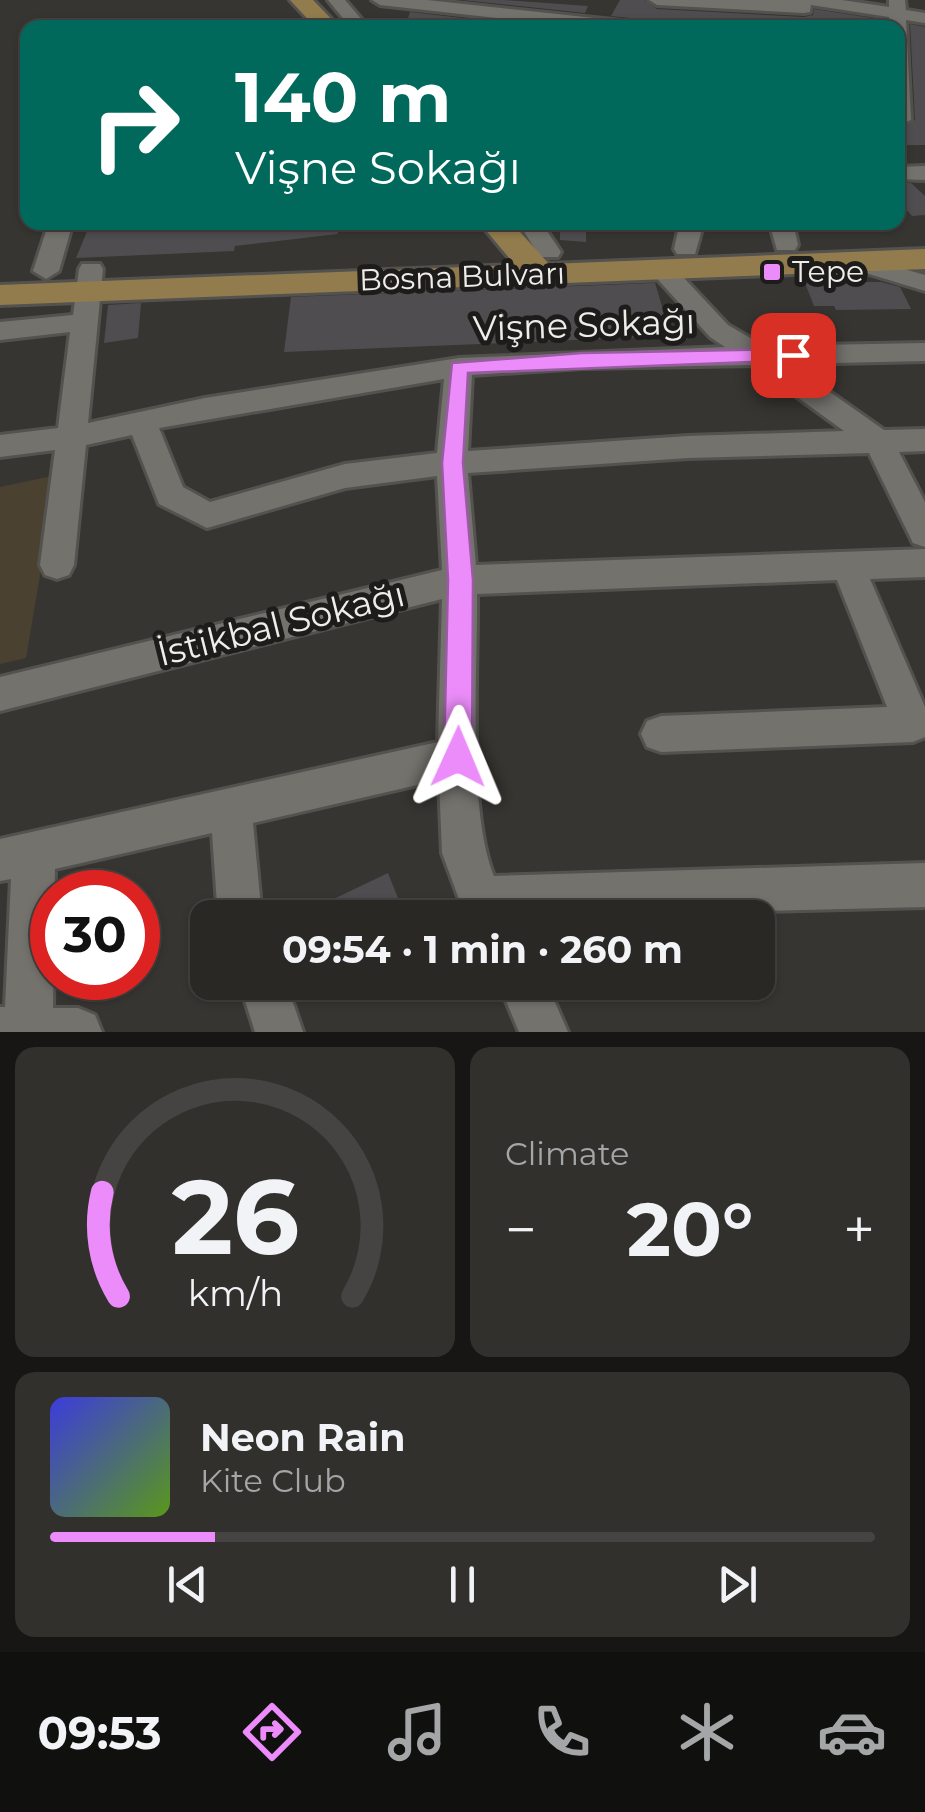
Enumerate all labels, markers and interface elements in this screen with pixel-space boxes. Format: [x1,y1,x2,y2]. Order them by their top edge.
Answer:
text: 140 m [235,54,451,140]
icon: right [70,60,200,190]
text: Vişne Sokağı [235,140,521,195]
place label: Tepe [792,253,864,290]
street label: Bosna Bulvarı [358,254,566,299]
marker: Tepe [761,261,783,283]
street label: Vişne Sokağı [472,299,696,350]
pin [751,313,836,398]
icon: arrive [766,328,821,383]
street label: İstikbal Sokağı [153,572,409,675]
position arrow [406,705,510,809]
speed limit sign: 30 [30,870,160,1000]
text: 09:54 · 1 min · 260 m [282,926,683,973]
text: Climate [505,1134,629,1173]
text: 26 [171,1153,299,1280]
text: 20° [627,1183,753,1275]
text: − [505,1196,537,1263]
text: + [843,1196,875,1263]
text: km/h [187,1271,283,1315]
text: Neon Rain [200,1414,405,1461]
text: Kite Club [200,1461,346,1500]
icon: previous [160,1557,215,1612]
icon: pause [435,1557,490,1612]
icon: next [710,1557,765,1612]
icon: directions [237,1697,307,1767]
icon: music [382,1697,452,1767]
icon: phone [527,1697,597,1767]
icon: climate [672,1697,742,1767]
icon: car [817,1697,887,1767]
text: 09:53 [38,1705,162,1760]

